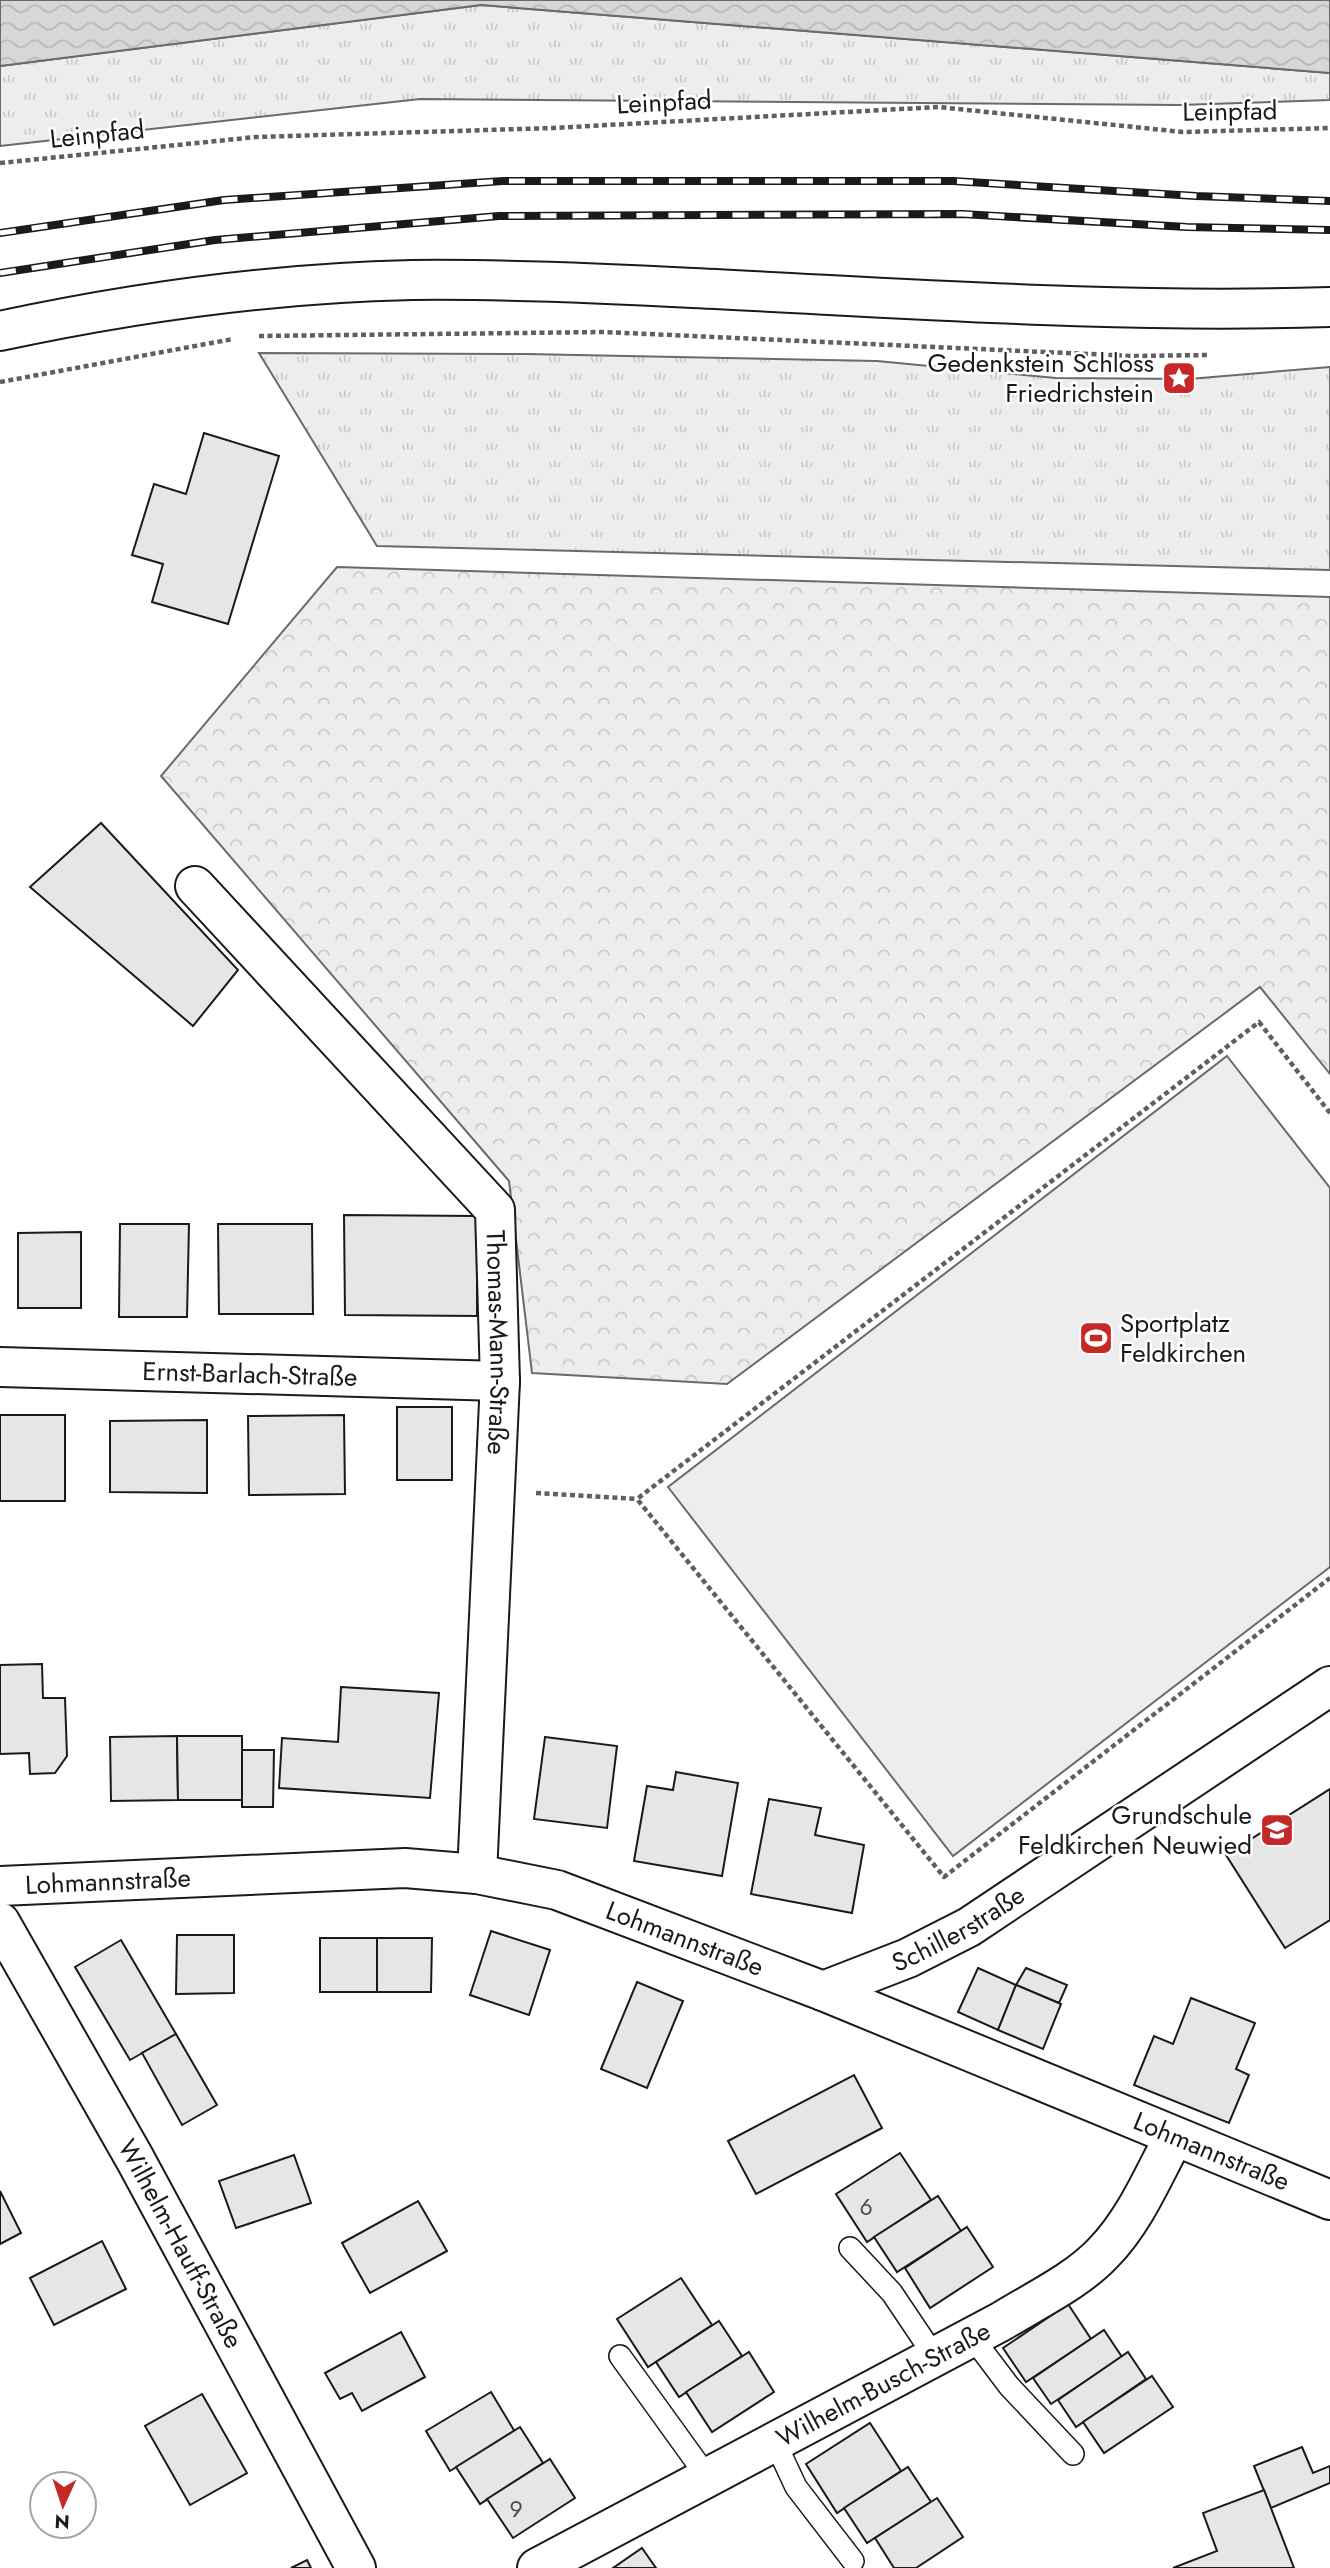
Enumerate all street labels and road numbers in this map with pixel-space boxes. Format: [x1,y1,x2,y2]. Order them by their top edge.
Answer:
street label: Leinpfad [616,81,712,123]
street label: Leinpfad [1182,91,1278,131]
street label: Leinpfad [48,110,146,158]
street label: Thomas-Mann-Straße [477,1229,519,1456]
street label: Ernst-Barlach-Straße [142,1352,358,1396]
street label: Lohmannstraße [24,1859,192,1904]
street label: Schillerstraße [886,1876,1032,1982]
street label: Lohmannstraße [601,1891,769,1986]
street label: Lohmannstraße [1128,2102,1295,2200]
street label: Wilhelm-Hauff-Straße [109,2132,253,2355]
street label: Wilhelm-Busch-Straße [769,2312,997,2457]

